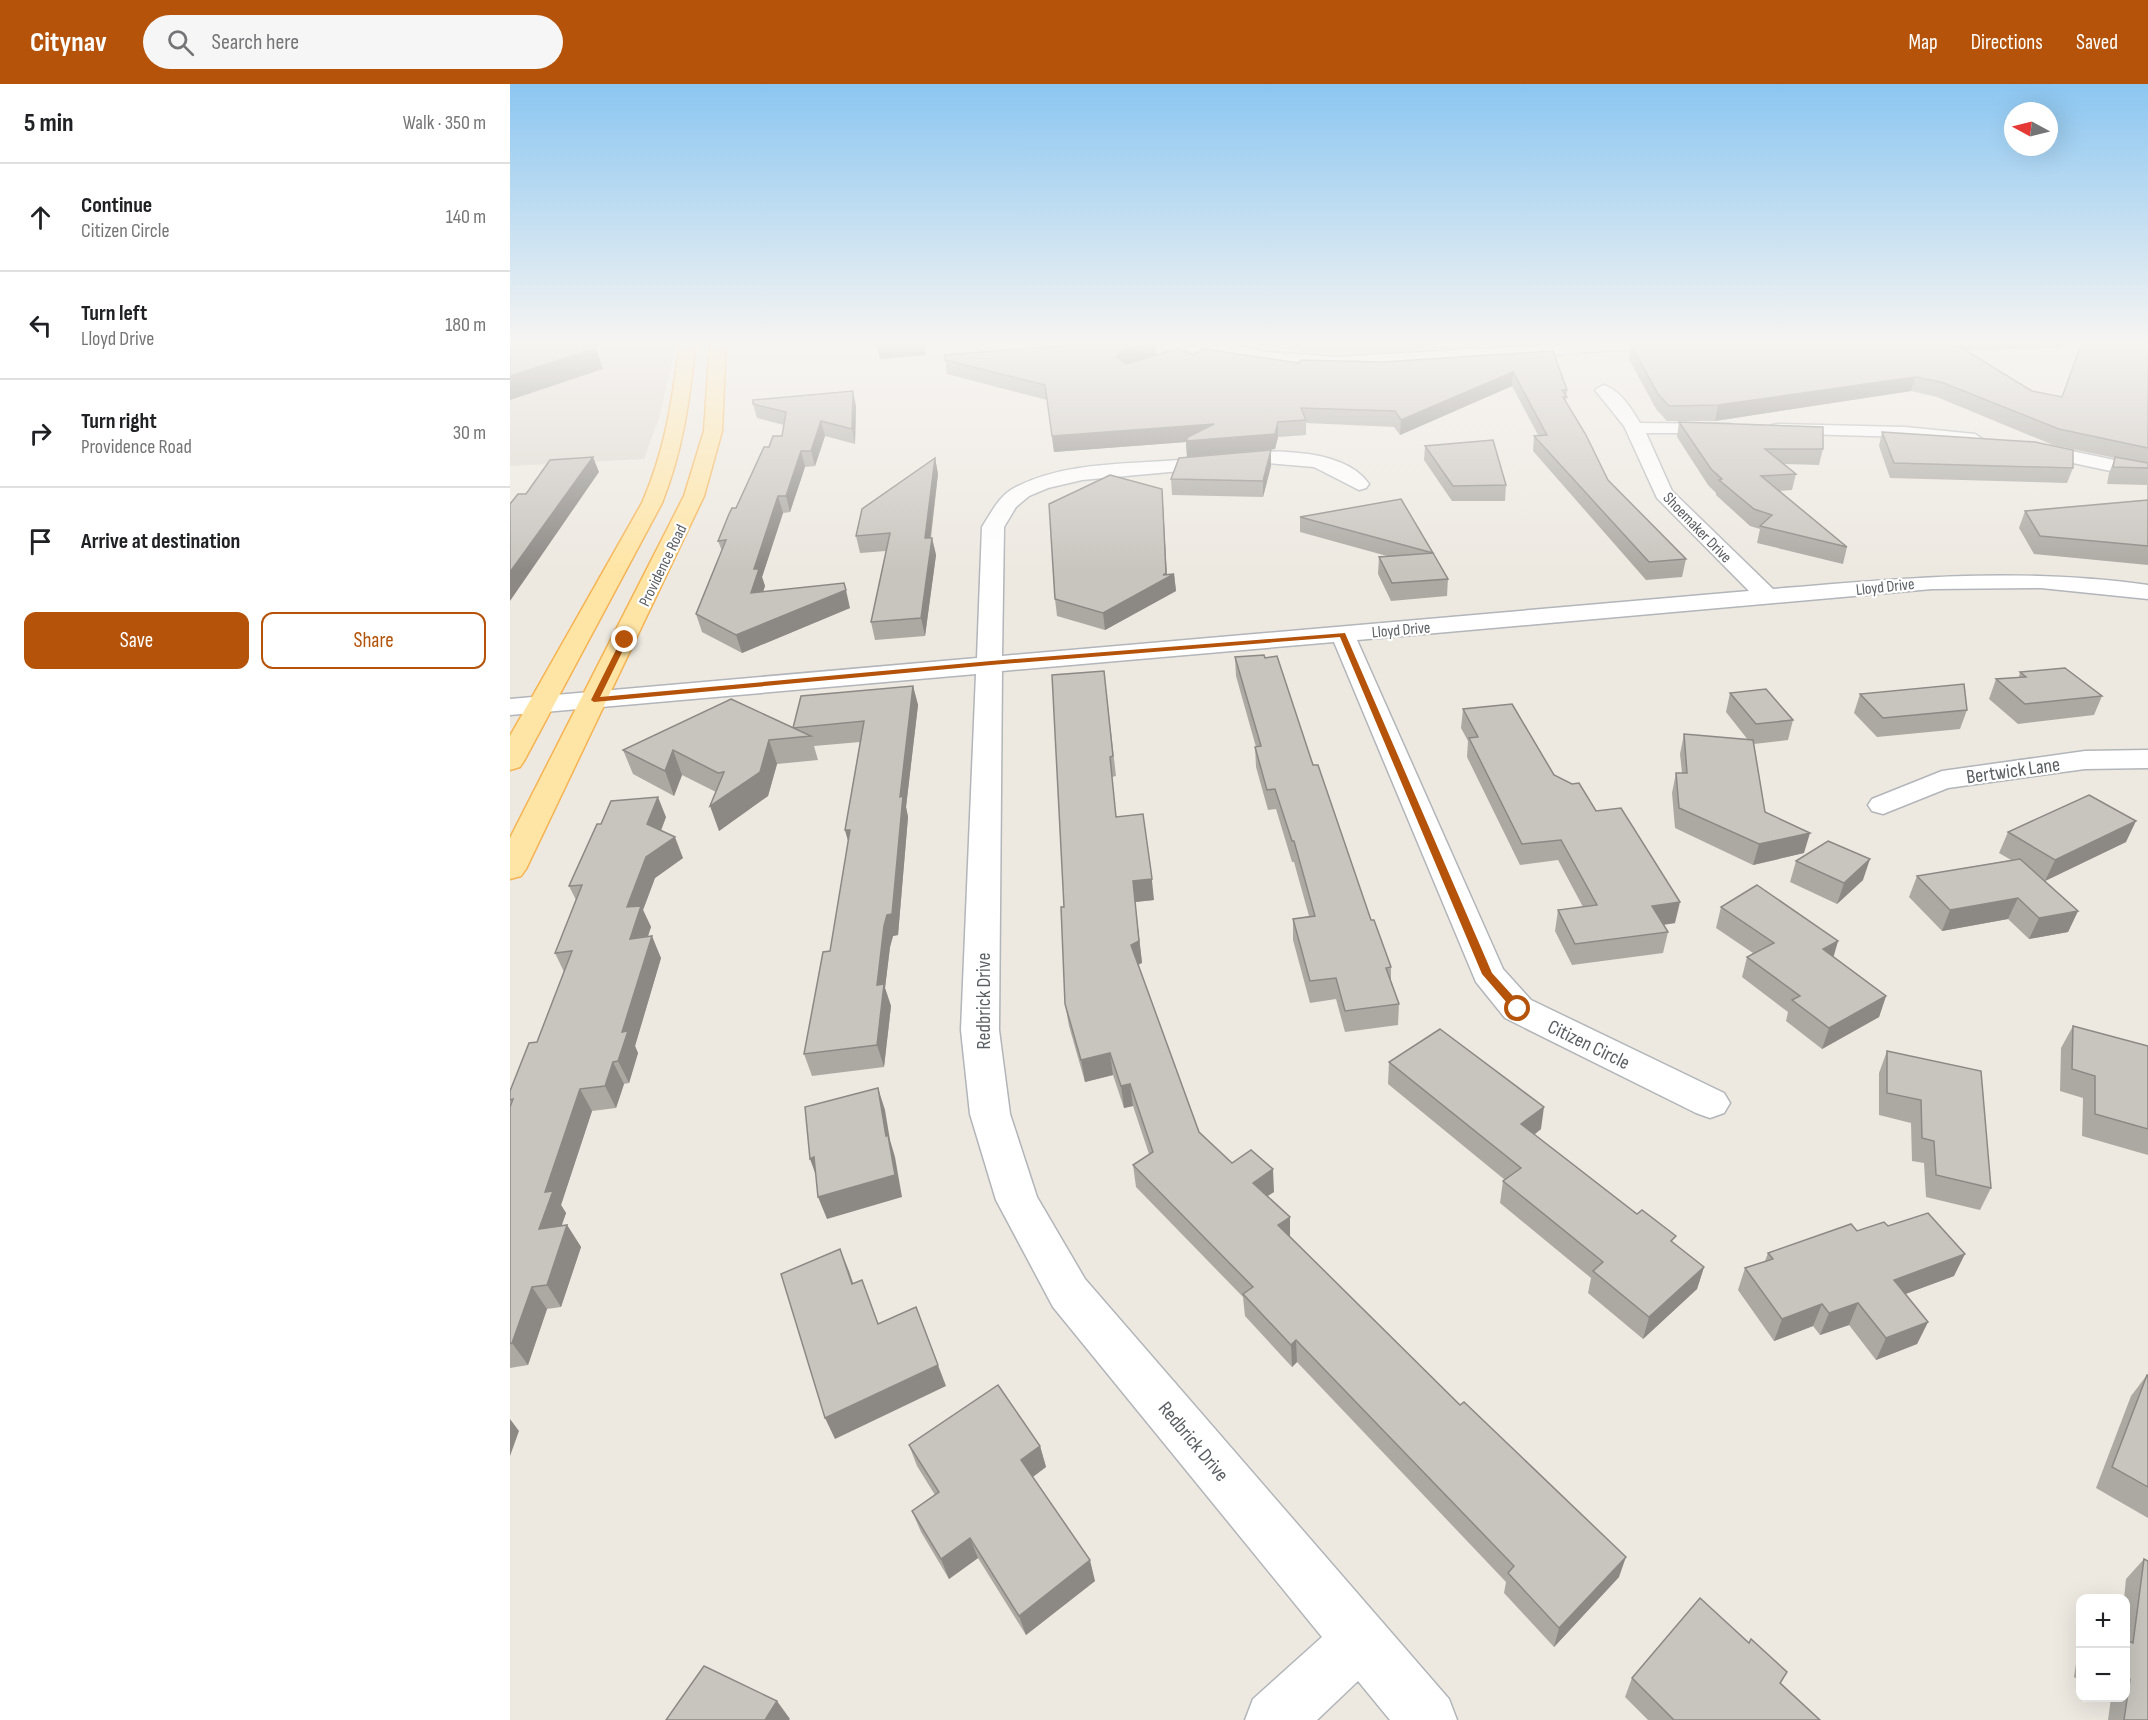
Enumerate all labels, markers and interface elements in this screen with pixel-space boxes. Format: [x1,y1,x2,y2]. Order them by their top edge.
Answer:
search box [143,15,563,69]
text: Citynav [30,26,107,59]
icon: search [164,26,197,59]
text: Search here [212,29,299,56]
text: Map [1908,30,1938,55]
text: Directions [1971,30,2043,55]
text: Saved [2076,30,2118,55]
north arrow [2004,102,2058,156]
text: 5 min [24,108,74,139]
text: Walk · 350 m [403,111,486,135]
text: Continue [81,192,152,219]
icon: ahead [24,201,57,234]
text: 140 m [446,205,486,229]
text: Citizen Circle [81,219,170,243]
text: Turn left [81,300,147,327]
icon: left [24,309,57,342]
text: 180 m [445,313,486,337]
text: Lloyd Drive [81,327,154,351]
text: Turn right [81,408,157,435]
icon: right [24,417,57,450]
text: 30 m [453,421,486,445]
text: Providence Road [81,435,192,459]
street label: Shoemaker Drive [1659,489,1735,567]
street label: Providence Road [635,522,691,610]
icon: arrive [24,525,57,558]
text: Arrive at destination [81,528,240,555]
street label: Lloyd Drive [1855,575,1915,600]
button: Save [24,612,249,669]
button: Share [261,612,486,669]
street label: Lloyd Drive [1371,618,1431,643]
route end [611,626,637,652]
street label: Bertwick Lane [1965,753,2062,789]
street label: Redbrick Drive [972,953,996,1049]
route start [1504,995,1530,1021]
street label: Citizen Circle [1544,1015,1634,1075]
street label: Redbrick Drive [1153,1397,1234,1486]
map controls [2076,1594,2130,1702]
button: + [2076,1594,2130,1648]
button: − [2076,1648,2130,1702]

